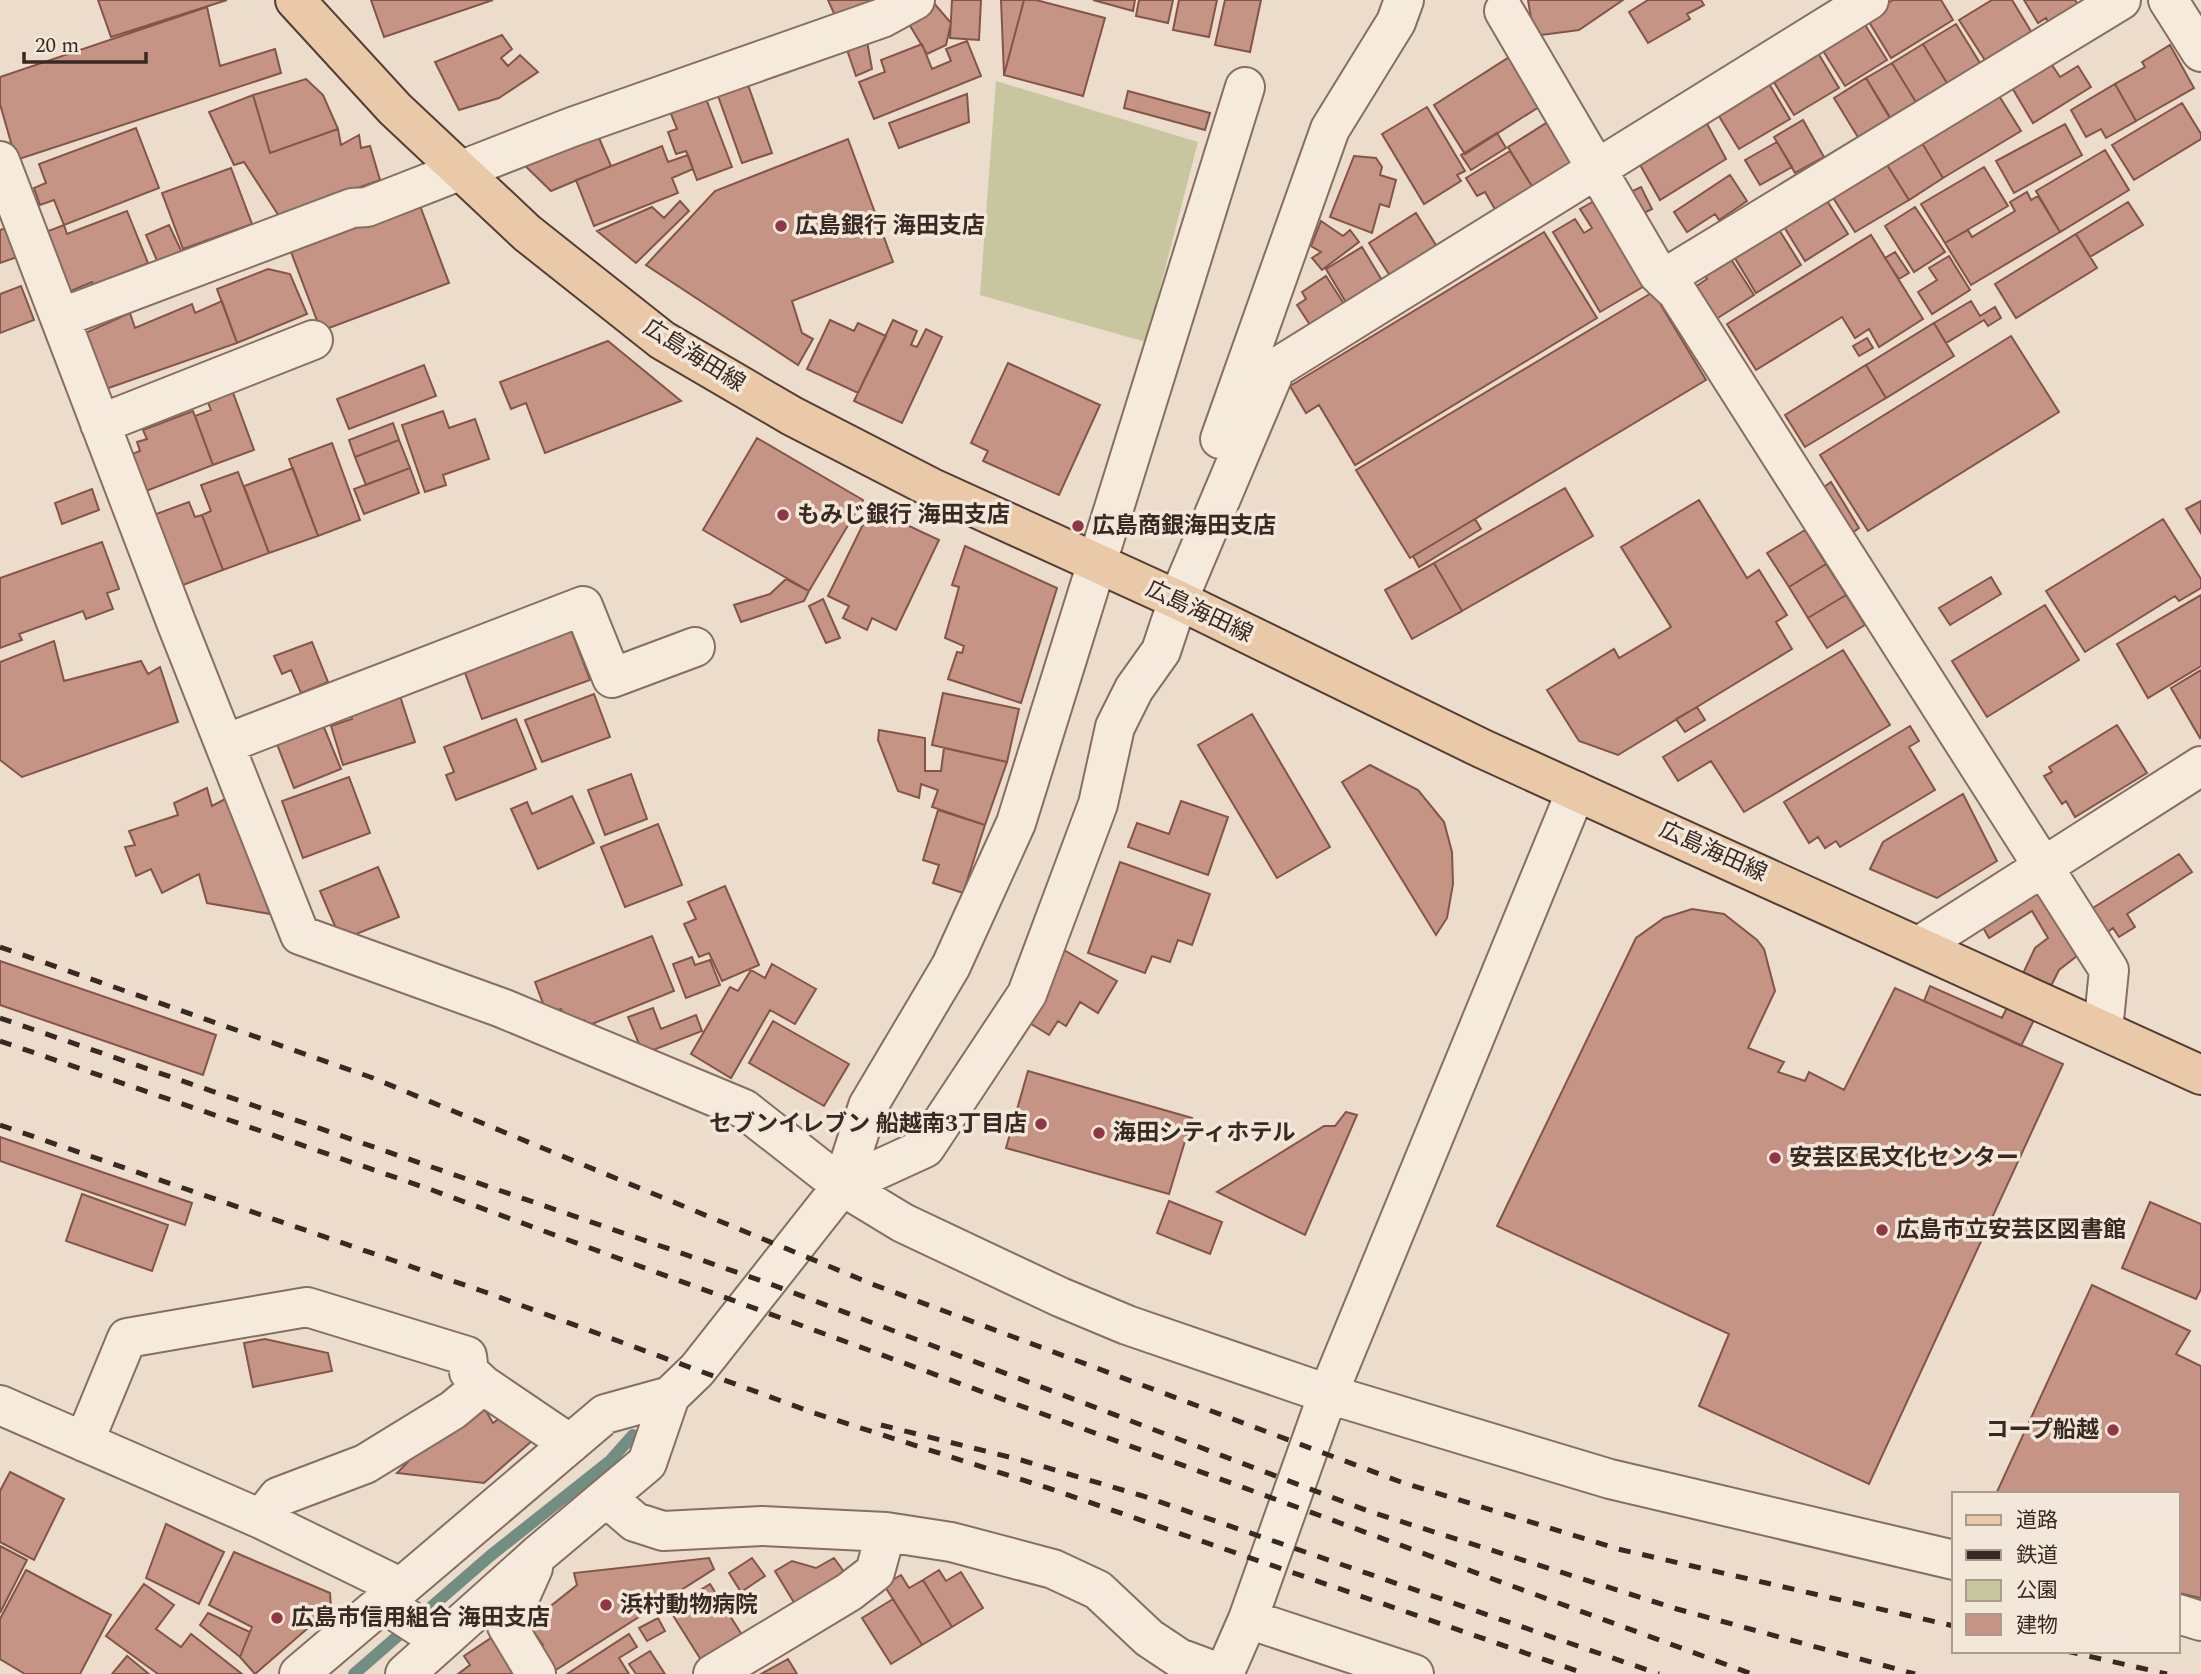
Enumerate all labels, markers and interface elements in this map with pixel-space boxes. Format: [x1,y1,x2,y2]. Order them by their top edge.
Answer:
scale bar [24,21,147,65]
text: 20 m [35,30,79,62]
place label: 広島銀行 海田支店 [795,209,985,244]
marker: 広島銀行 海田支店 [773,218,789,234]
street label: 広島海田線 [636,311,752,401]
place label: もみじ銀行 海田支店 [797,498,1010,533]
marker: もみじ銀行 海田支店 [775,507,791,523]
place label: 広島商銀海田支店 [1092,509,1276,544]
marker: 広島商銀海田支店 [1070,518,1086,534]
street label: 広島海田線 [1139,572,1259,652]
street label: 広島海田線 [1653,813,1773,891]
place label: セブンイレブン 船越南3丁目店 [709,1107,1027,1142]
marker: セブンイレブン 船越南3丁目店 [1033,1116,1049,1132]
place label: 海田シティホテル [1113,1116,1296,1151]
marker: 海田シティホテル [1091,1125,1107,1141]
place label: 安芸区民文化センター [1789,1141,2019,1176]
marker: 安芸区民文化センター [1767,1150,1783,1166]
place label: 広島市立安芸区図書館 [1896,1213,2126,1248]
marker: 広島市立安芸区図書館 [1874,1222,1890,1238]
place label: コープ船越 [1985,1413,2099,1448]
marker: コープ船越 [2105,1422,2121,1438]
legend [1952,1492,2180,1653]
text: 道路 [2016,1505,2058,1537]
text: 鉄道 [2016,1540,2058,1572]
text: 公園 [2016,1575,2058,1607]
place label: 浜村動物病院 [620,1588,758,1623]
marker: 浜村動物病院 [598,1597,614,1613]
place label: 広島市信用組合 海田支店 [291,1601,550,1636]
marker: 広島市信用組合 海田支店 [269,1610,285,1626]
text: 建物 [2016,1610,2058,1642]

